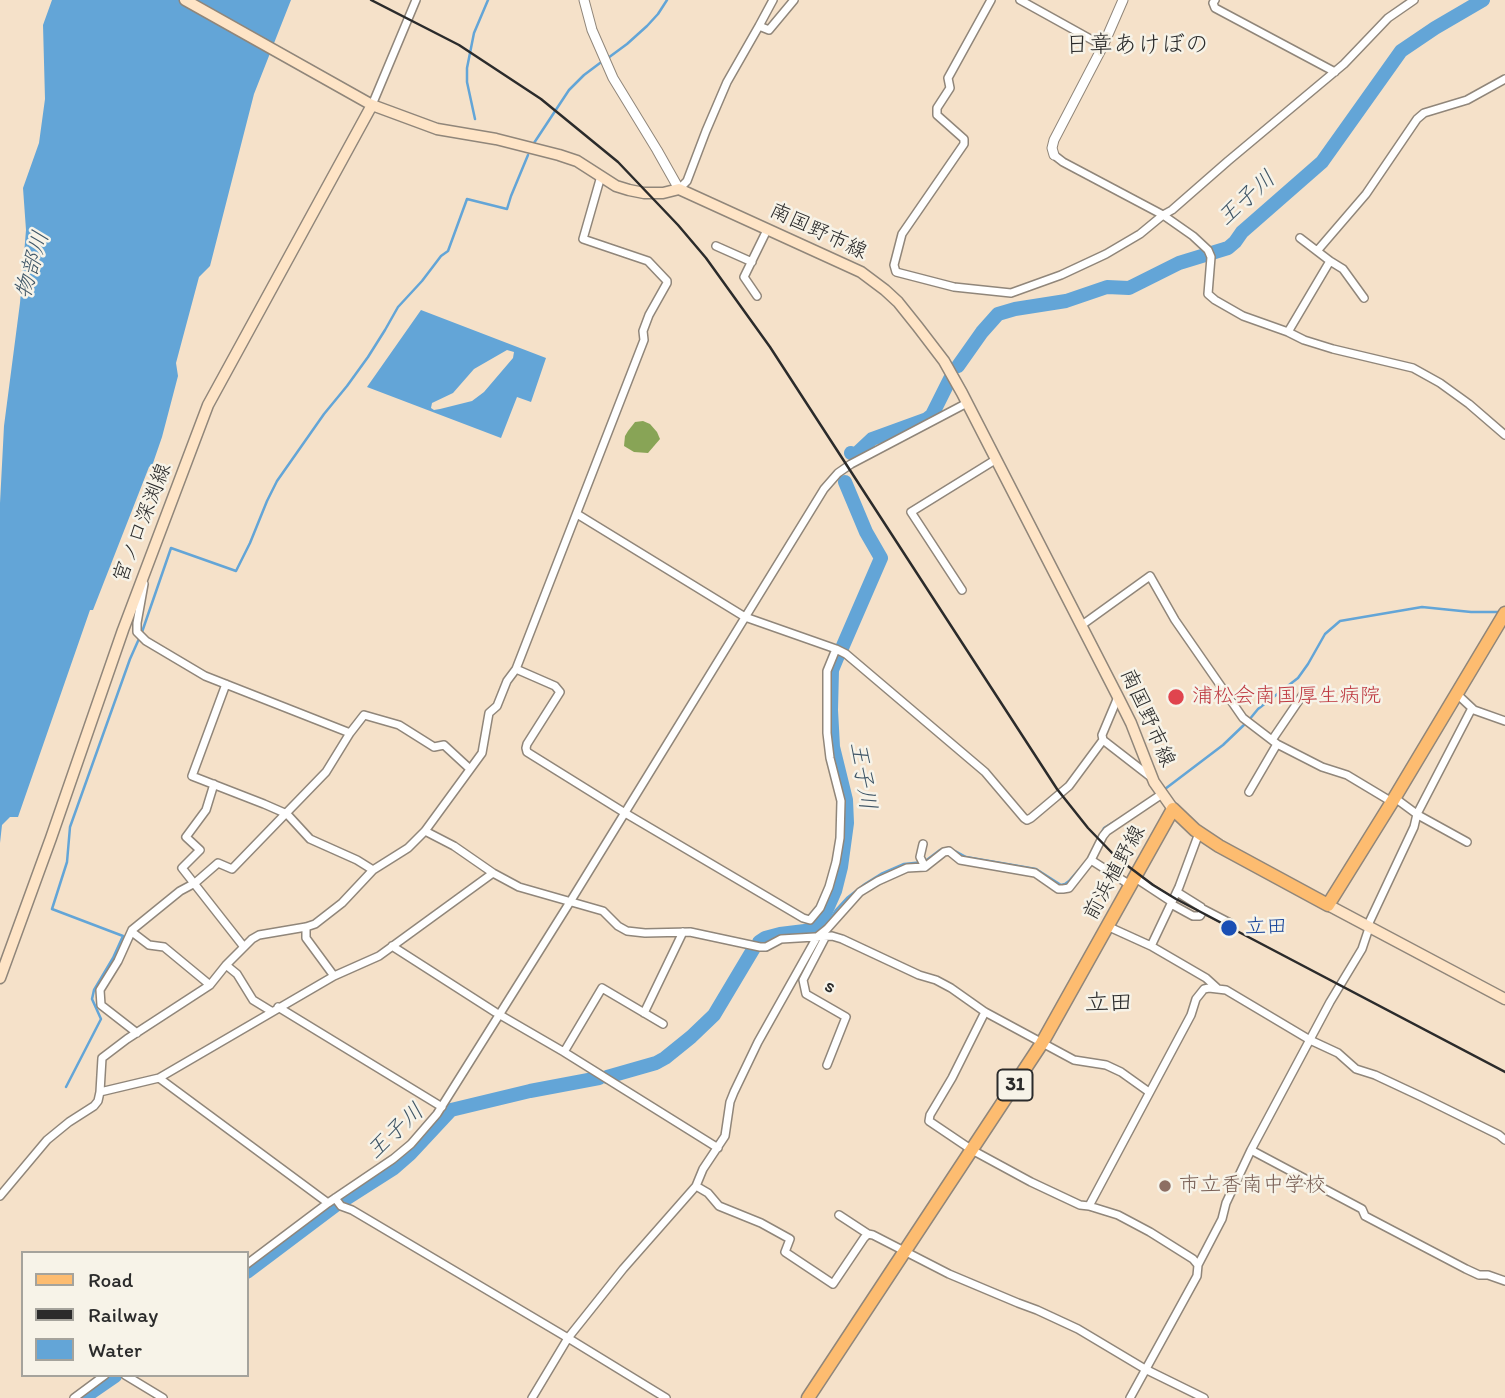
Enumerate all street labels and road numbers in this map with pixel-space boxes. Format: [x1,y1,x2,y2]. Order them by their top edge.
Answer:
street label: 南国野市線 [765,198,871,266]
street label: 宮ノ口深渕線 [109,460,177,586]
street label: 南国野市線 [1114,665,1180,771]
street label: 前浜植野線 [1079,821,1151,925]
street label: s [820,974,840,1000]
road number: 31 [998,1070,1032,1100]

